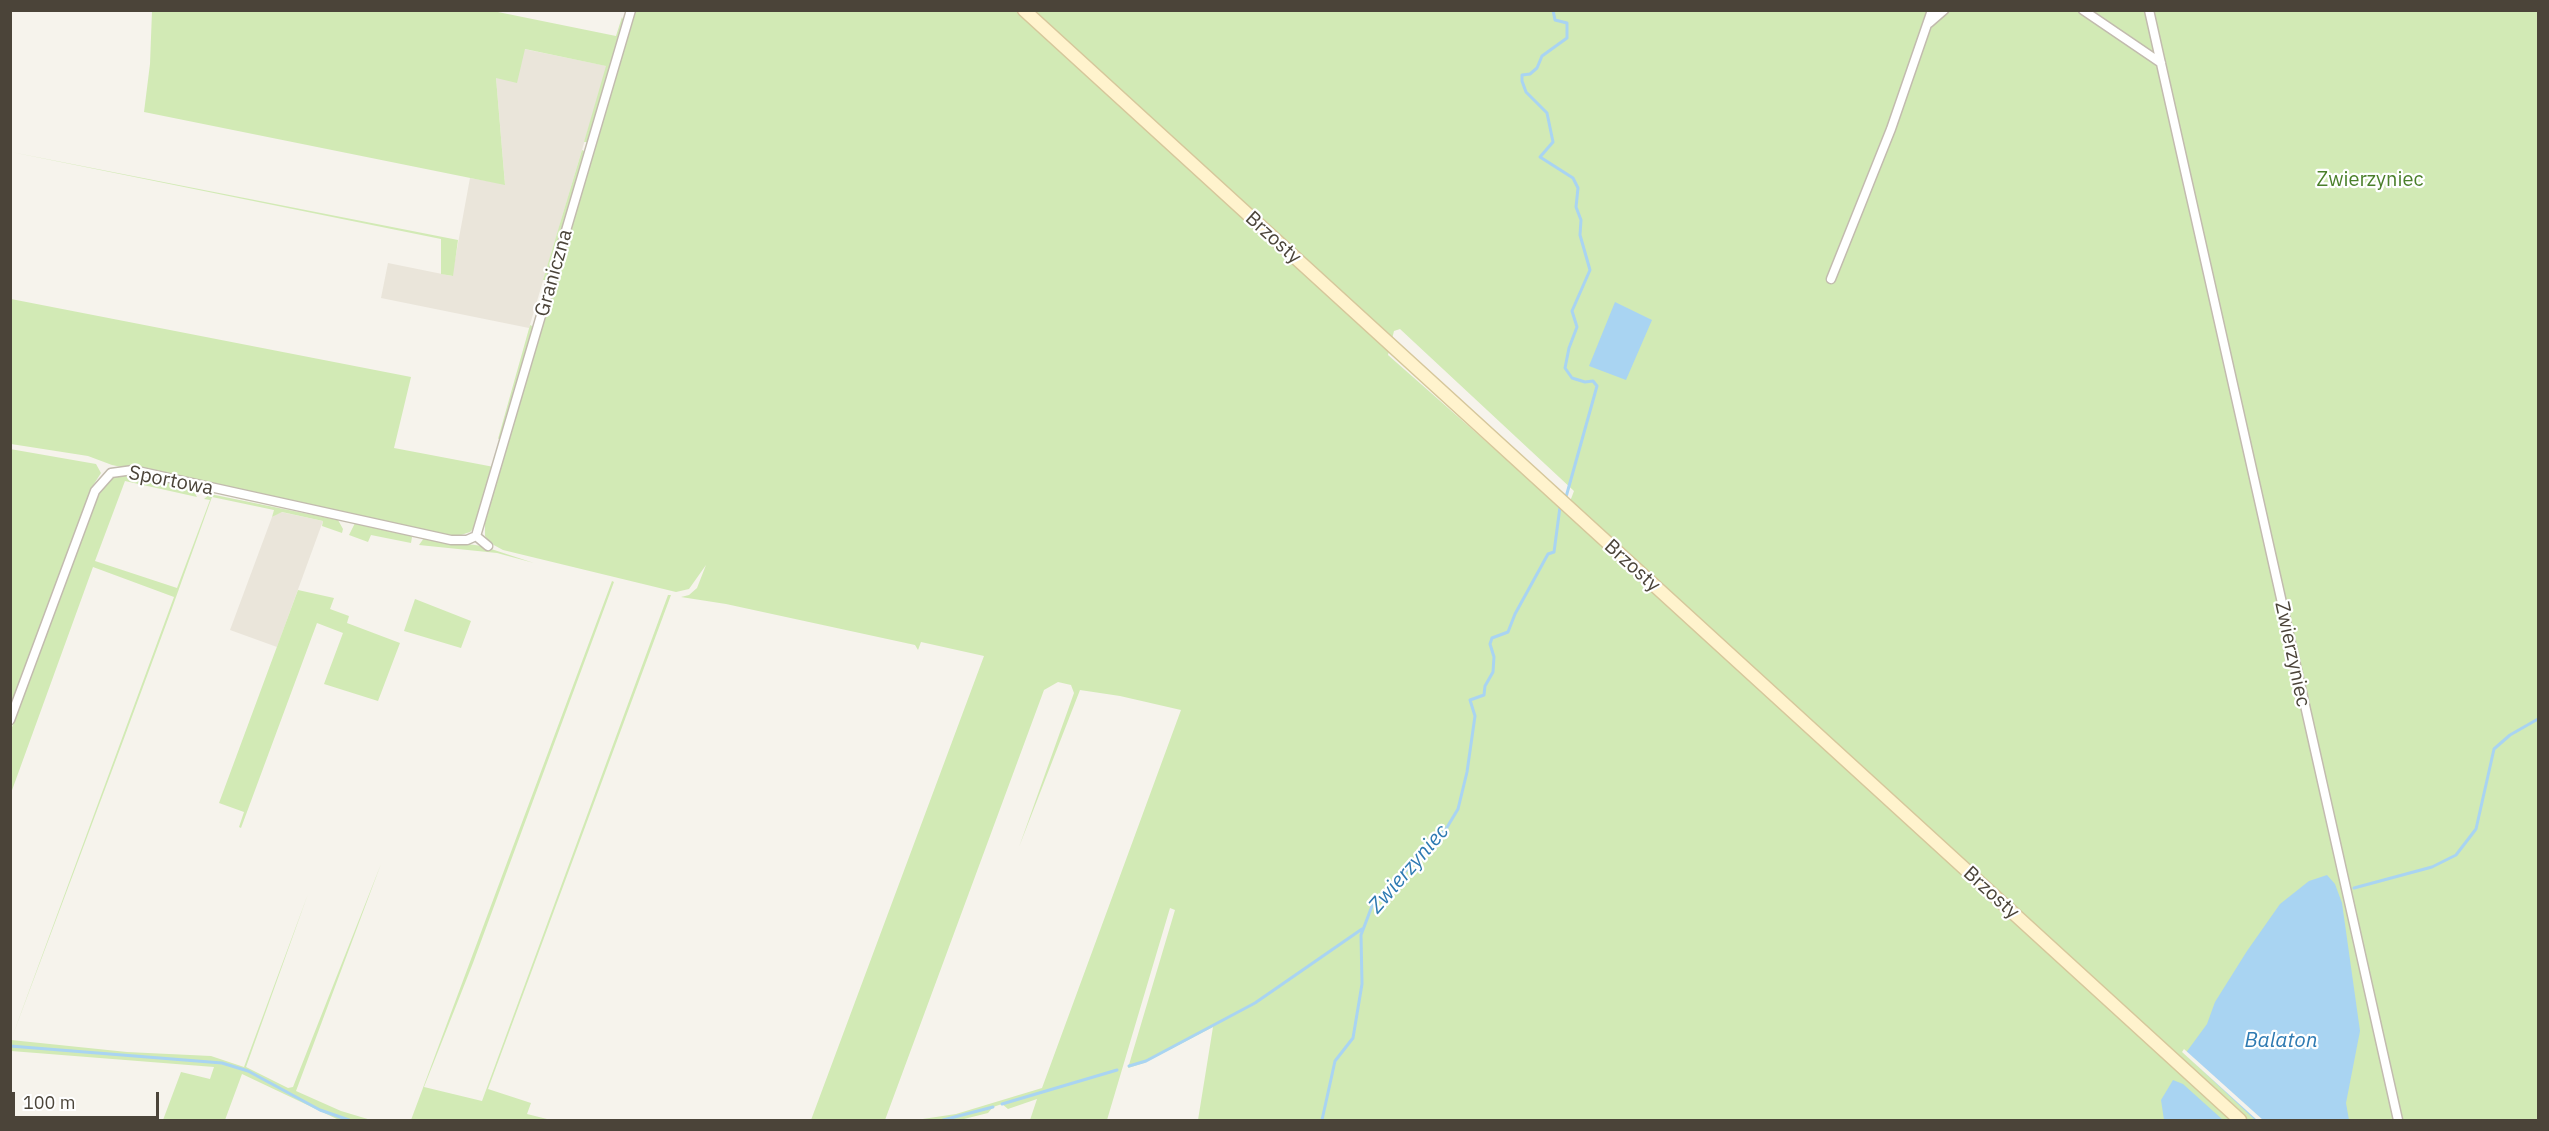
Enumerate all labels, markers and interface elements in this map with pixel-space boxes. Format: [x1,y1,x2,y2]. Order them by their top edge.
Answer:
park label: Zwierzyniec [2317,168,2423,192]
street label: Brzosty [1240,207,1306,269]
street label: Graniczna [530,227,578,319]
street label: Sportowa [127,461,215,501]
street label: Brzosty [1599,535,1665,597]
street label: Zwierzyniec [2269,599,2315,709]
water label: Zwierzyniec [1364,820,1454,918]
street label: Brzosty [1958,862,2024,924]
water label: Balaton [2244,1028,2318,1054]
scale bar [15,1080,162,1118]
text: 100 m [23,1091,75,1114]

